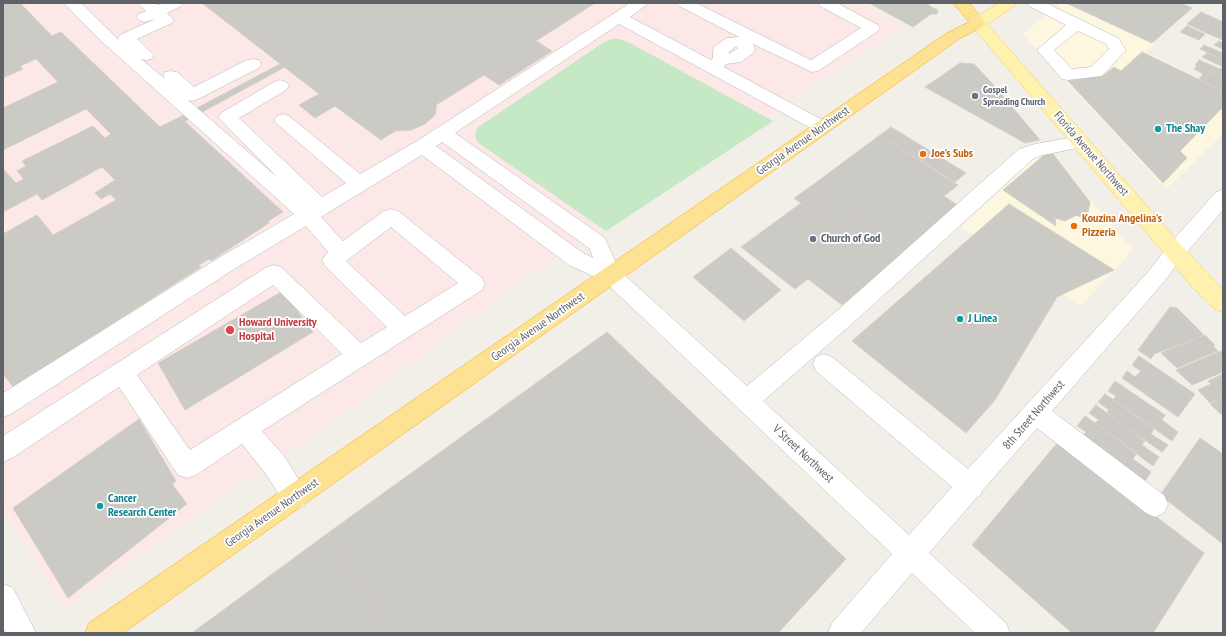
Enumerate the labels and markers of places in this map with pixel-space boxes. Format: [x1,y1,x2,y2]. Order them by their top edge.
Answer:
place label: Gospel Spreading Church [983,84,1045,108]
marker: Gospel Spreading Church [970,91,980,101]
place label: The Shay [1166,122,1205,136]
marker: The Shay [1153,124,1163,134]
place label: Joe's Subs [931,147,973,161]
marker: Joe's Subs [918,149,928,159]
place label: Kouzina Angelina's Pizzeria [1082,212,1162,240]
marker: Kouzina Angelina's Pizzeria [1069,221,1079,231]
place label: Church of God [821,232,880,246]
marker: Church of God [808,234,818,244]
place label: J Linea [968,312,997,326]
marker: J Linea [955,314,965,324]
place label: Howard University Hospital [239,316,317,344]
marker: Howard University Hospital [224,324,236,336]
place label: Cancer Research Center [108,492,176,520]
marker: Cancer Research Center [95,501,105,511]

